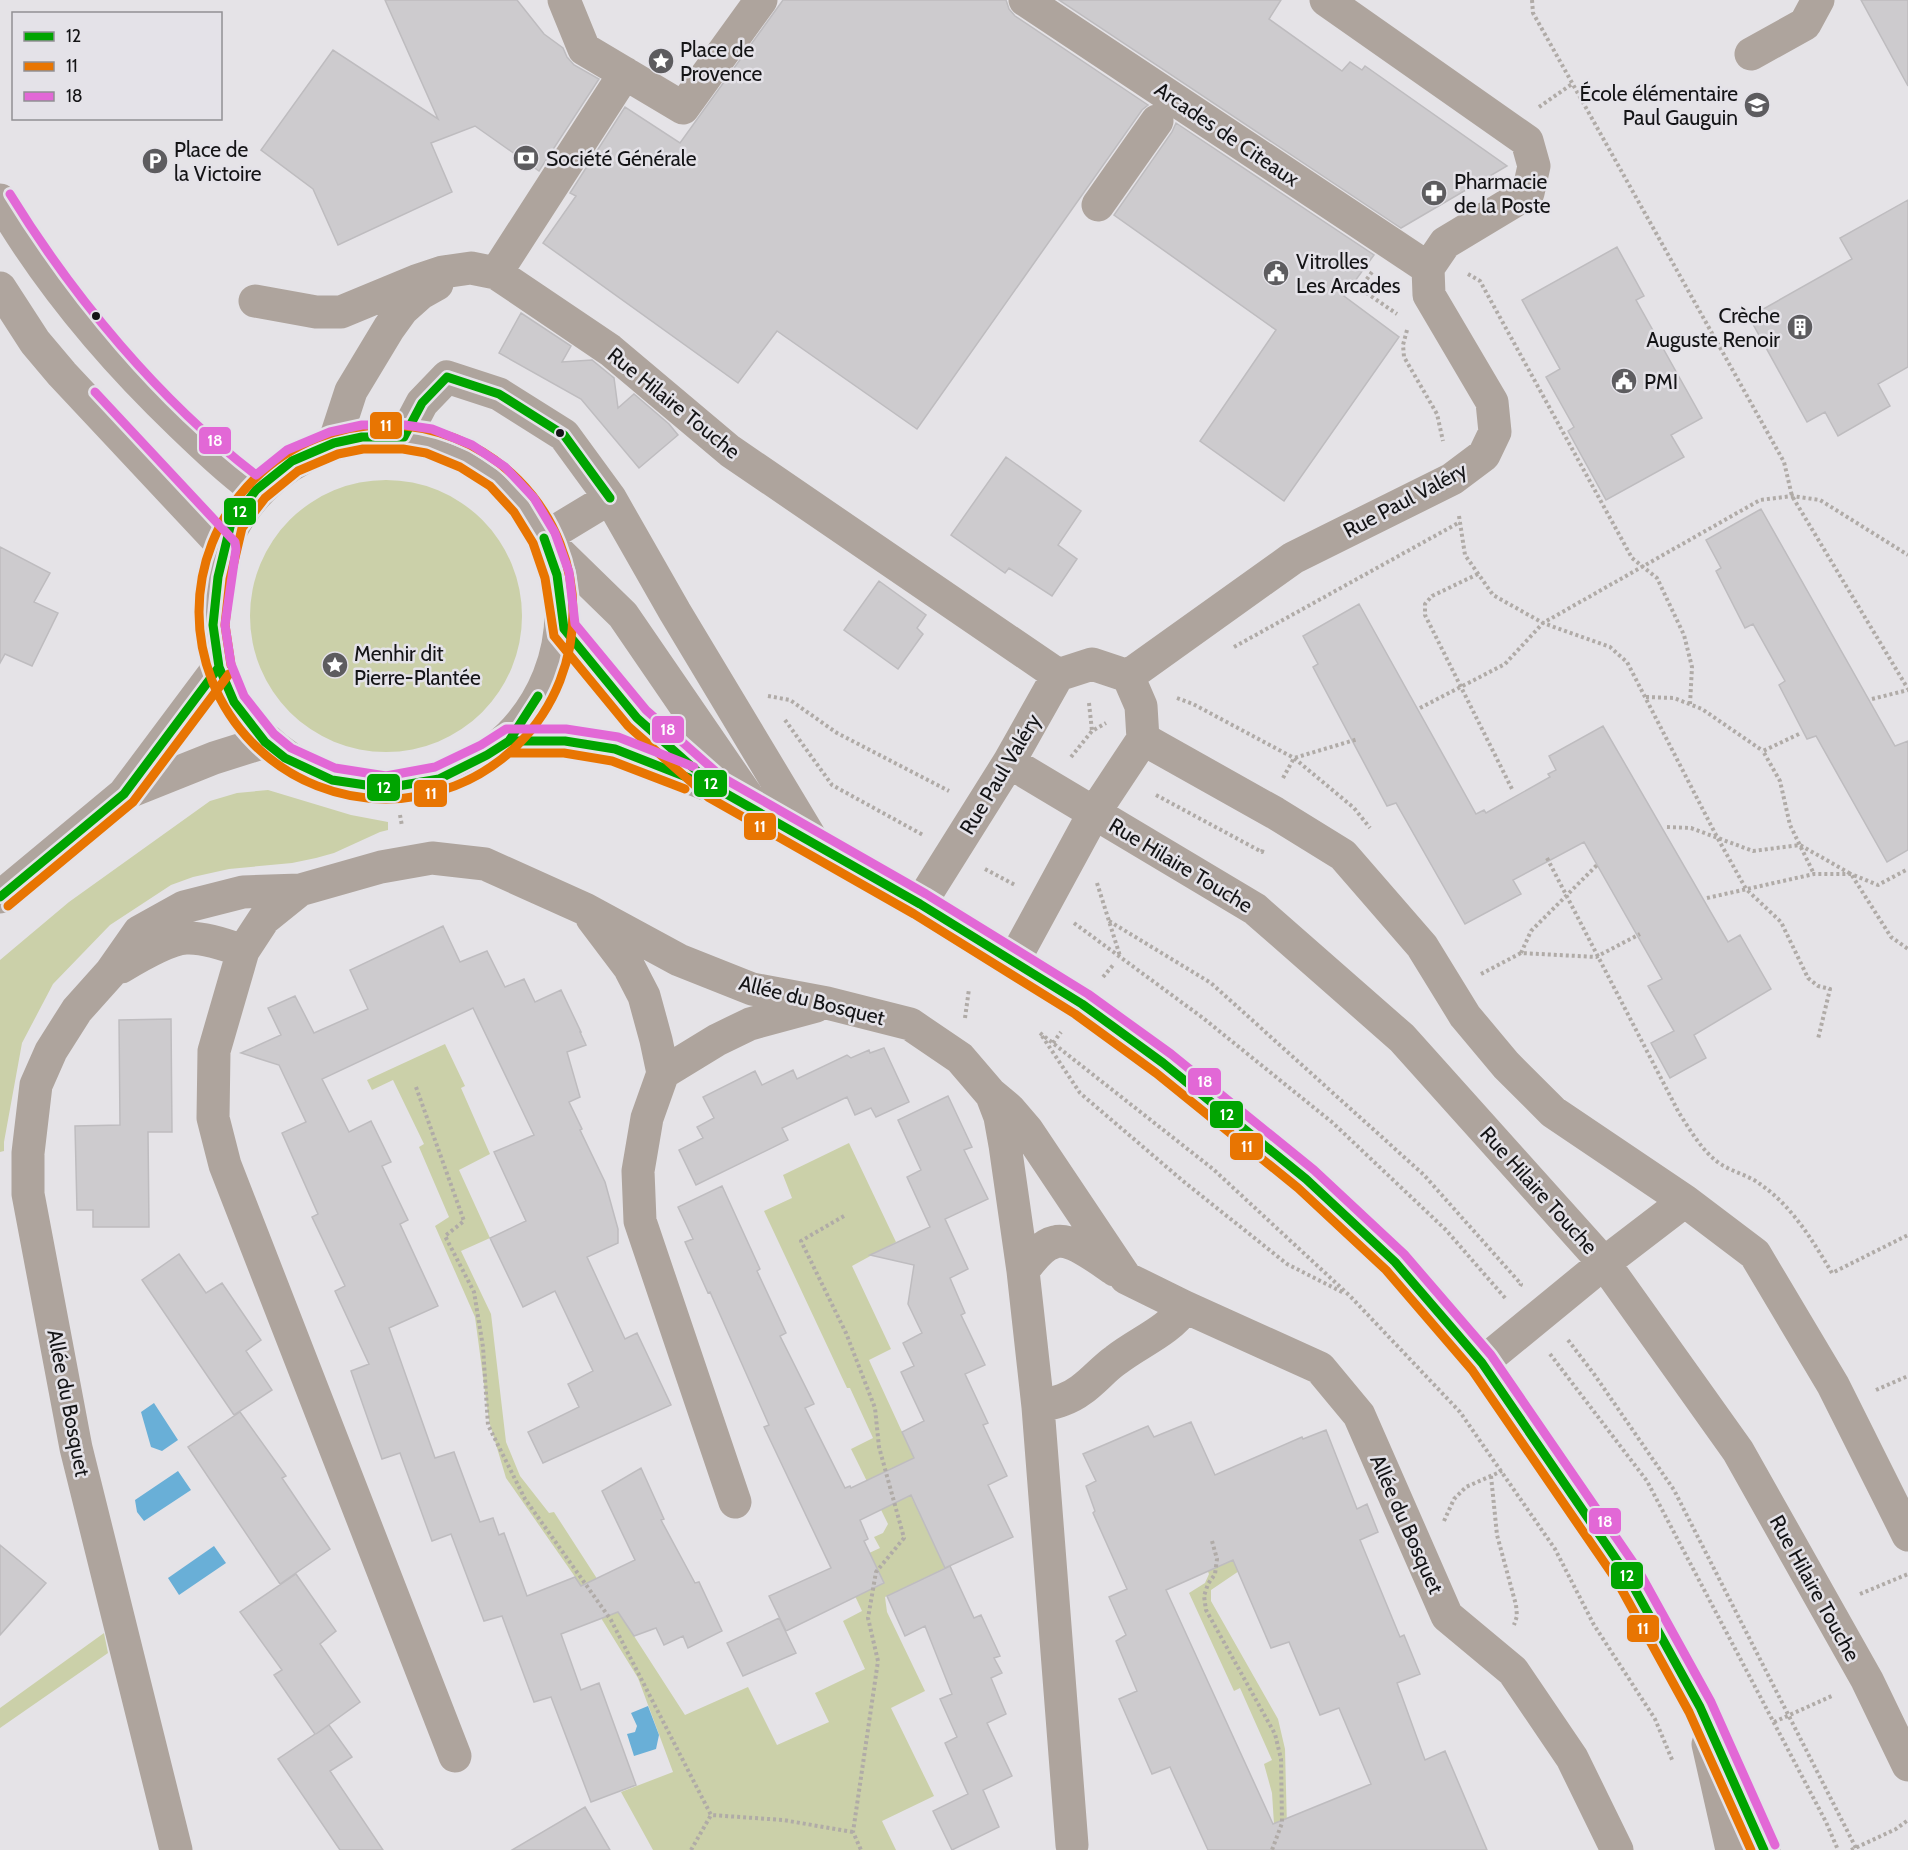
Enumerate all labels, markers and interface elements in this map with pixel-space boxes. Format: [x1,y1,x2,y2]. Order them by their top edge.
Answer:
legend [12,12,222,120]
text: 12 [66,25,81,47]
place label: Place de Provence [680,37,763,86]
place icon: Place de Provence [646,46,676,76]
text: 11 [66,55,78,77]
street label: Arcades de Citeaux [1150,76,1304,192]
place label: École élémentaire Paul Gauguin [1580,81,1738,130]
text: 18 [66,85,83,107]
school or university icon: École élémentaire Paul Gauguin [1742,90,1772,120]
place label: Place de la Victoire [174,137,262,186]
bank icon: Société Générale [511,143,541,173]
parking icon: Place de la Victoire [140,146,170,176]
place label: Société Générale [546,146,697,171]
place label: Pharmacie de la Poste [1454,169,1551,218]
pharmacy icon: Pharmacie de la Poste [1419,178,1449,208]
place label: Vitrolles Les Arcades [1296,249,1401,298]
public building icon: Vitrolles Les Arcades [1261,258,1291,288]
place label: Crèche Auguste Renoir [1646,303,1780,352]
unlabelled marker [90,310,102,322]
building icon: Crèche Auguste Renoir [1785,312,1815,342]
street label: Rue Hilaire Touche [603,342,745,464]
public building icon: PMI [1609,366,1639,396]
place label: PMI [1644,369,1678,394]
line badge: 11 [369,411,403,440]
text: 11 [380,416,392,435]
line badge: 18 [198,426,232,455]
unlabelled marker [554,427,566,439]
text: 18 [207,431,223,450]
street label: Rue Paul Valéry [1339,457,1471,543]
line badge: 12 [223,497,257,526]
text: 12 [233,502,247,521]
place label: Menhir dit Pierre-Plantée [354,641,481,690]
place icon: Menhir dit Pierre-Plantée [320,650,350,680]
street label: Rue Paul Valéry [954,709,1046,839]
line badge: 18 [651,715,685,744]
text: 18 [660,720,676,739]
line badge: 12 [693,769,728,798]
line badge: 12 [366,773,401,802]
text: 12 [704,774,718,793]
text: 12 [377,778,391,797]
line badge: 11 [413,779,448,808]
text: 11 [425,784,437,803]
line badge: 11 [743,812,777,841]
street label: Rue Hilaire Touche [1105,812,1258,918]
text: 11 [754,817,766,836]
street label: Allée du Bosquet [736,970,888,1030]
line badge: 18 [1187,1067,1222,1096]
text: 18 [1197,1072,1213,1091]
line badge: 12 [1209,1100,1244,1129]
text: 12 [1220,1105,1234,1124]
street label: Rue Hilaire Touche [1475,1121,1603,1259]
line badge: 11 [1229,1132,1264,1161]
text: 11 [1241,1137,1253,1156]
street label: Allée du Bosquet [42,1327,96,1479]
street label: Allée du Bosquet [1365,1451,1449,1597]
line badge: 18 [1588,1507,1622,1535]
street label: Rue Hilaire Touche [1765,1511,1866,1666]
text: 18 [1597,1512,1613,1531]
line badge: 12 [1610,1561,1644,1590]
text: 12 [1620,1566,1634,1585]
line badge: 11 [1626,1614,1660,1643]
text: 11 [1637,1619,1649,1638]

